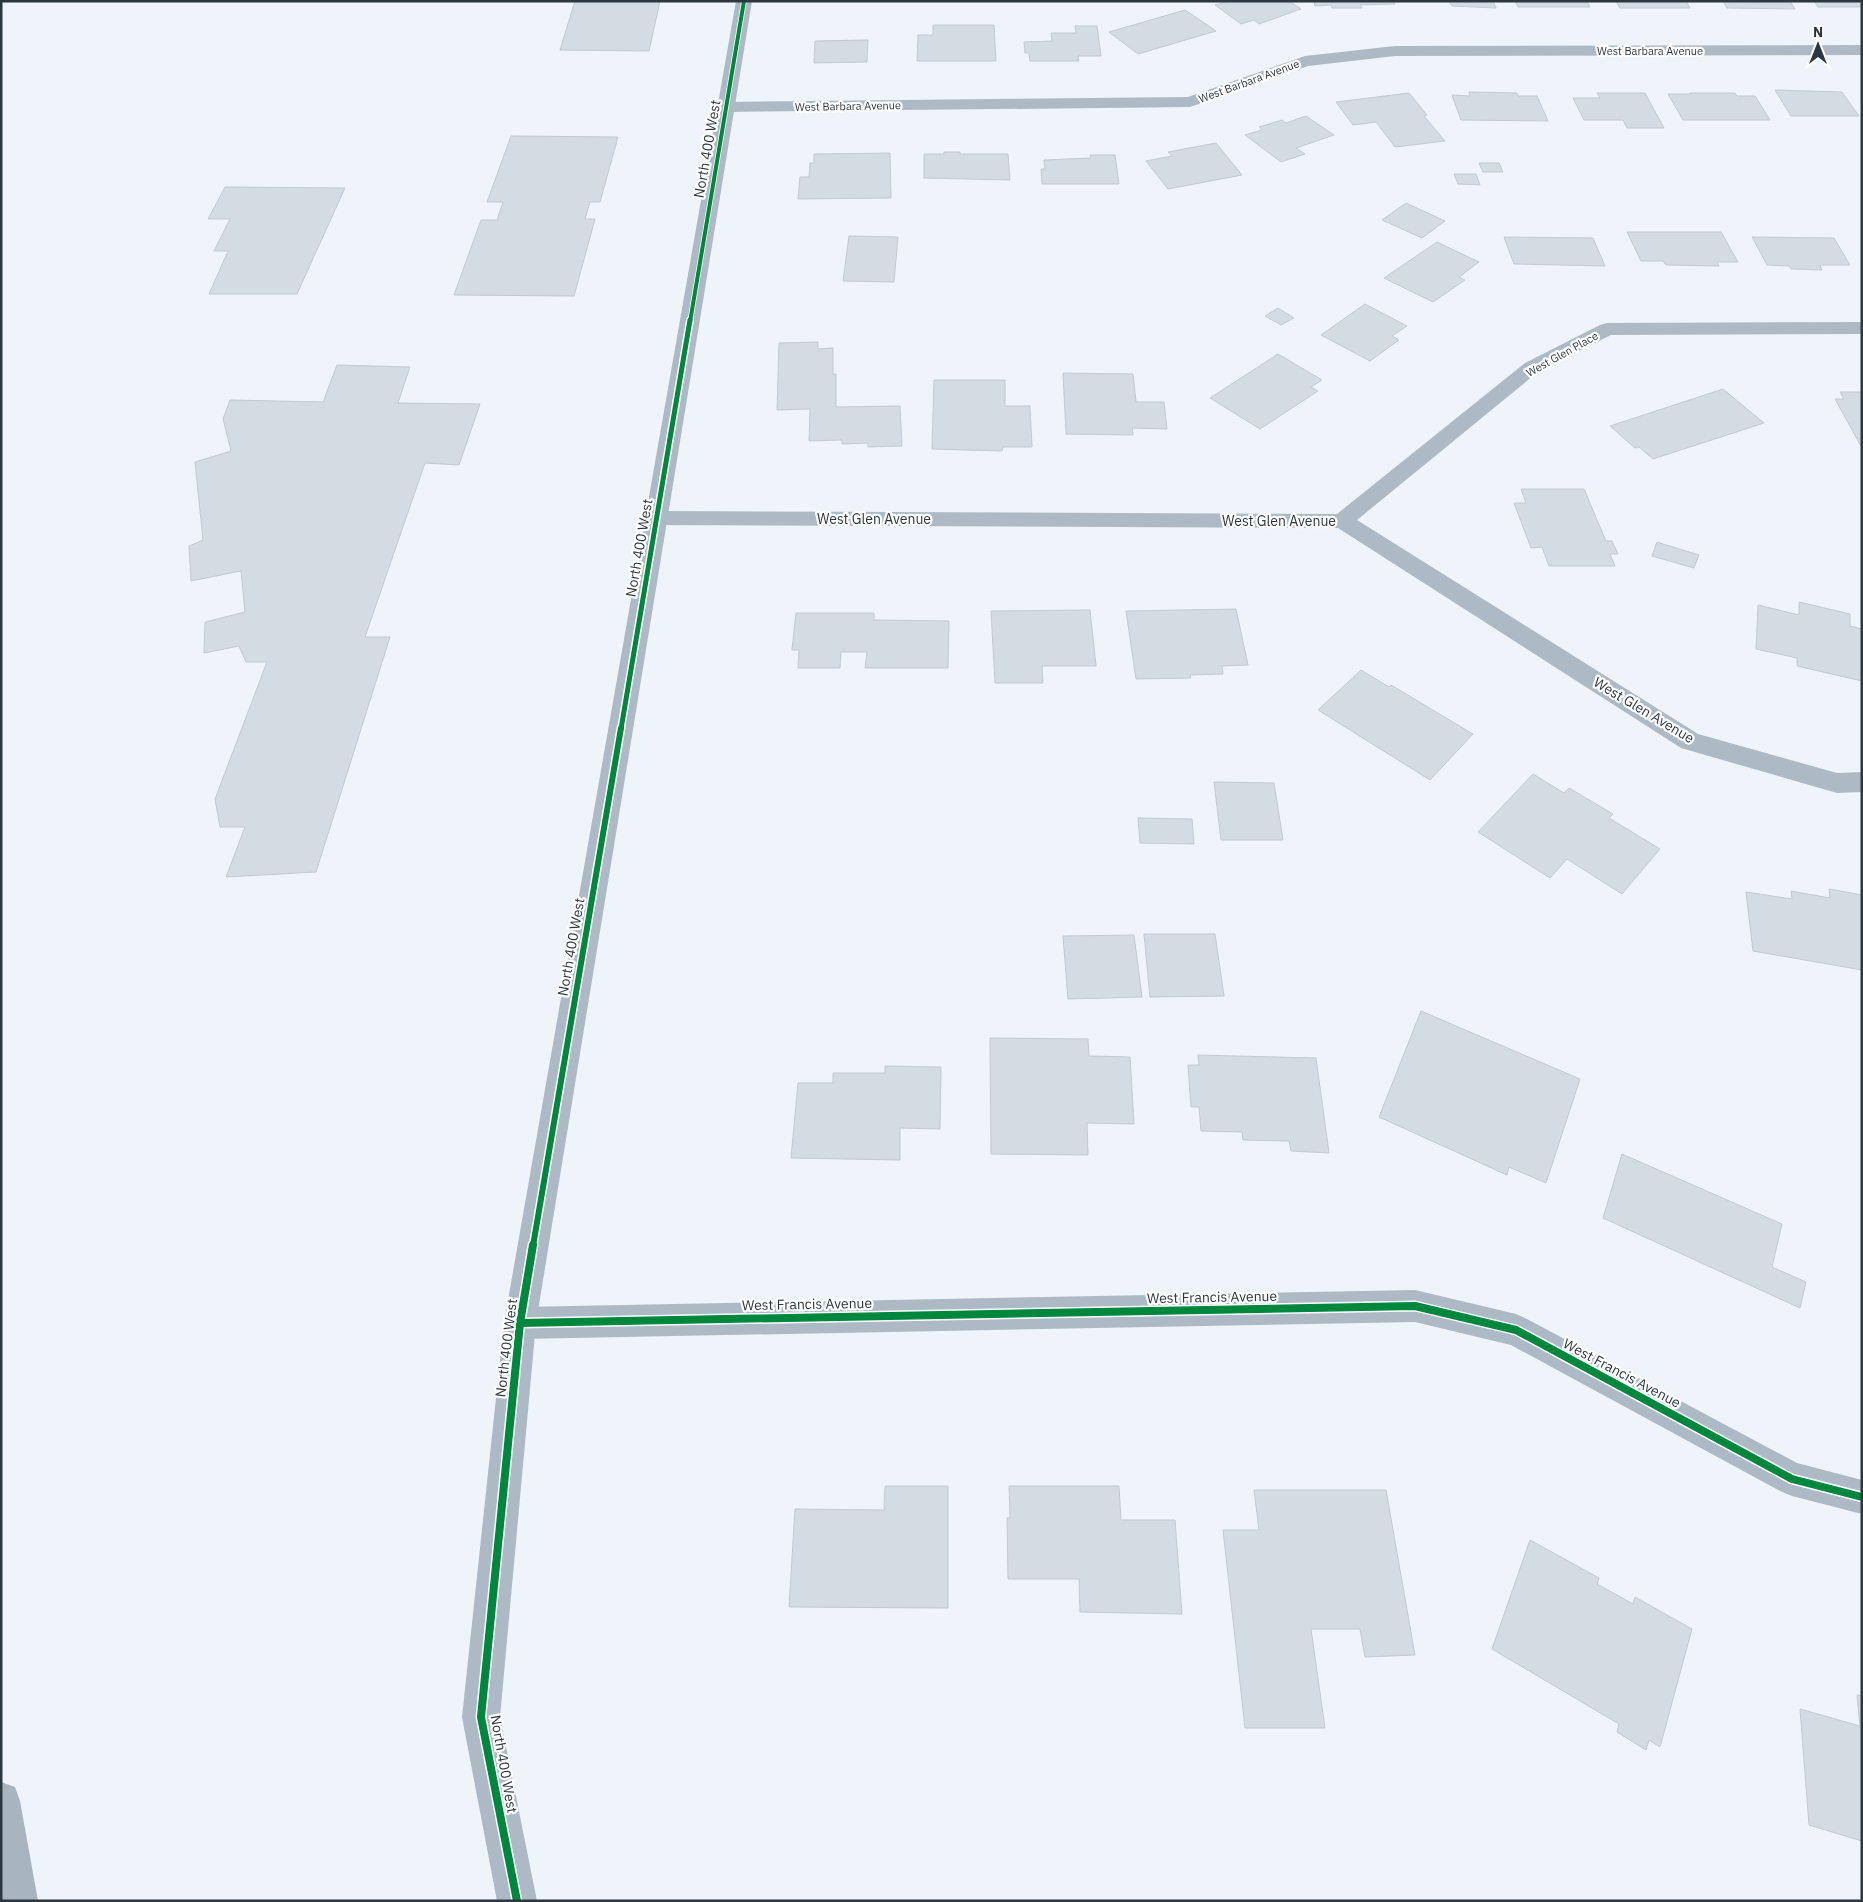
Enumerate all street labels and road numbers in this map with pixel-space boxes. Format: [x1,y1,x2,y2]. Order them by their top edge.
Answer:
street label: West Barbara Avenue [1597,44,1703,58]
street label: West Barbara Avenue [1197,56,1301,106]
street label: West Barbara Avenue [795,98,901,114]
street label: North 400 West [690,99,724,199]
street label: West Glen Place [1524,328,1600,380]
street label: North 400 West [622,498,656,598]
street label: West Glen Avenue [817,510,931,528]
street label: West Glen Avenue [1222,512,1336,530]
street label: West Glen Avenue [1590,673,1698,747]
street label: North 400 West [554,897,588,997]
street label: West Francis Avenue [1147,1287,1278,1307]
street label: West Francis Avenue [742,1294,873,1314]
street label: North 400 West [491,1298,521,1398]
street label: West Francis Avenue [1560,1334,1684,1412]
street label: North 400 West [487,1714,521,1814]

